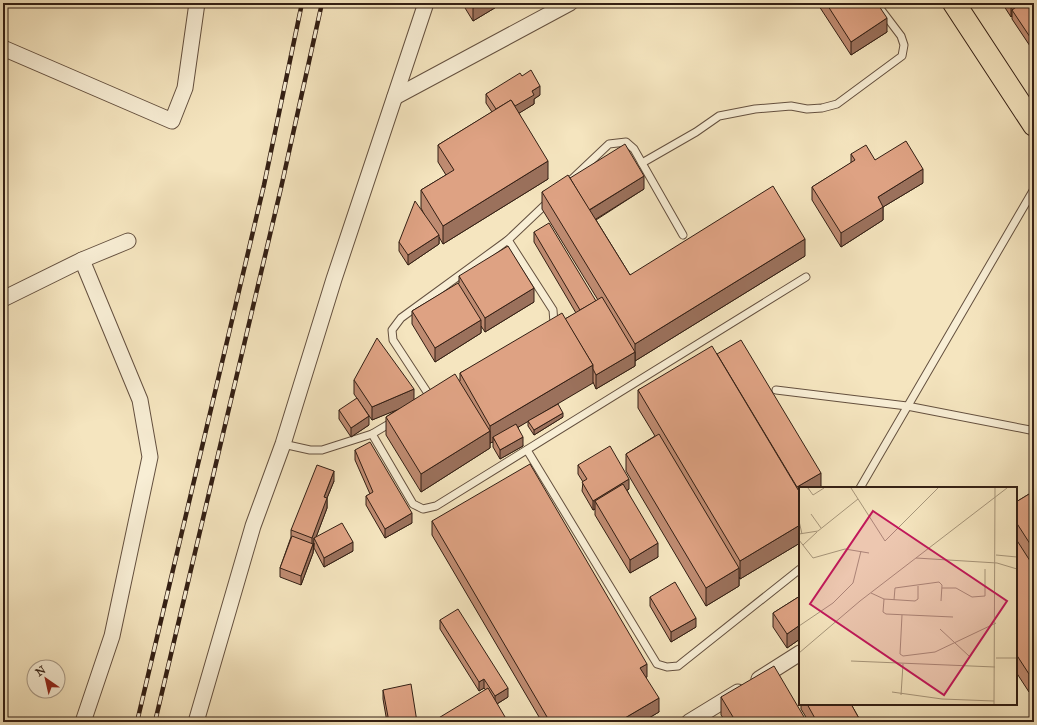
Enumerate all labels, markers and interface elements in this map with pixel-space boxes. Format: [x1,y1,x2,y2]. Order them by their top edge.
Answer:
inset map [799,487,1017,705]
north arrow [26,659,66,699]
text: N [33,663,49,679]

